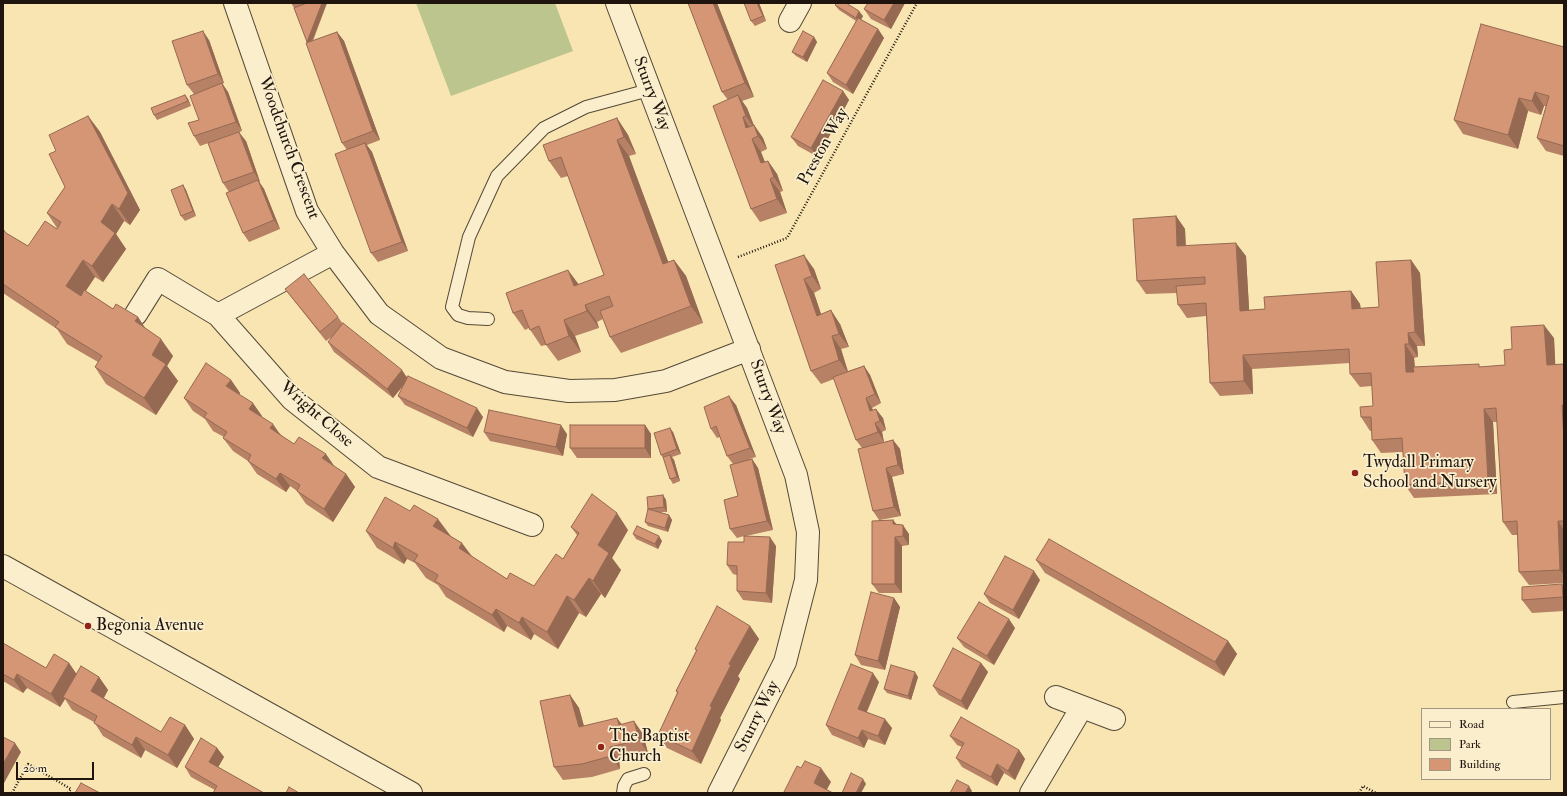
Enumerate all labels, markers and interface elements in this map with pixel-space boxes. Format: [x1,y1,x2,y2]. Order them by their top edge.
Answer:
street label: Sturry Way [628,54,674,134]
street label: Woodchurch Crescent [253,74,323,222]
street label: Preston Way [794,105,854,189]
street label: Sturry Way [744,357,790,437]
street label: Wright Close [275,378,357,452]
place label: Twydall Primary School and Nursery [1363,453,1497,493]
marker: Twydall Primary School and Nursery [1350,468,1360,478]
place label: Begonia Avenue [96,616,204,636]
marker: Begonia Avenue [83,621,93,631]
street label: Sturry Way [731,678,785,756]
legend [1421,708,1551,780]
text: Road [1459,717,1484,732]
place label: The Baptist Church [609,727,689,767]
text: Park [1459,737,1481,752]
marker: The Baptist Church [596,742,606,752]
scale bar [18,754,96,780]
text: Building [1459,757,1500,772]
text: 20 m [23,761,47,776]

